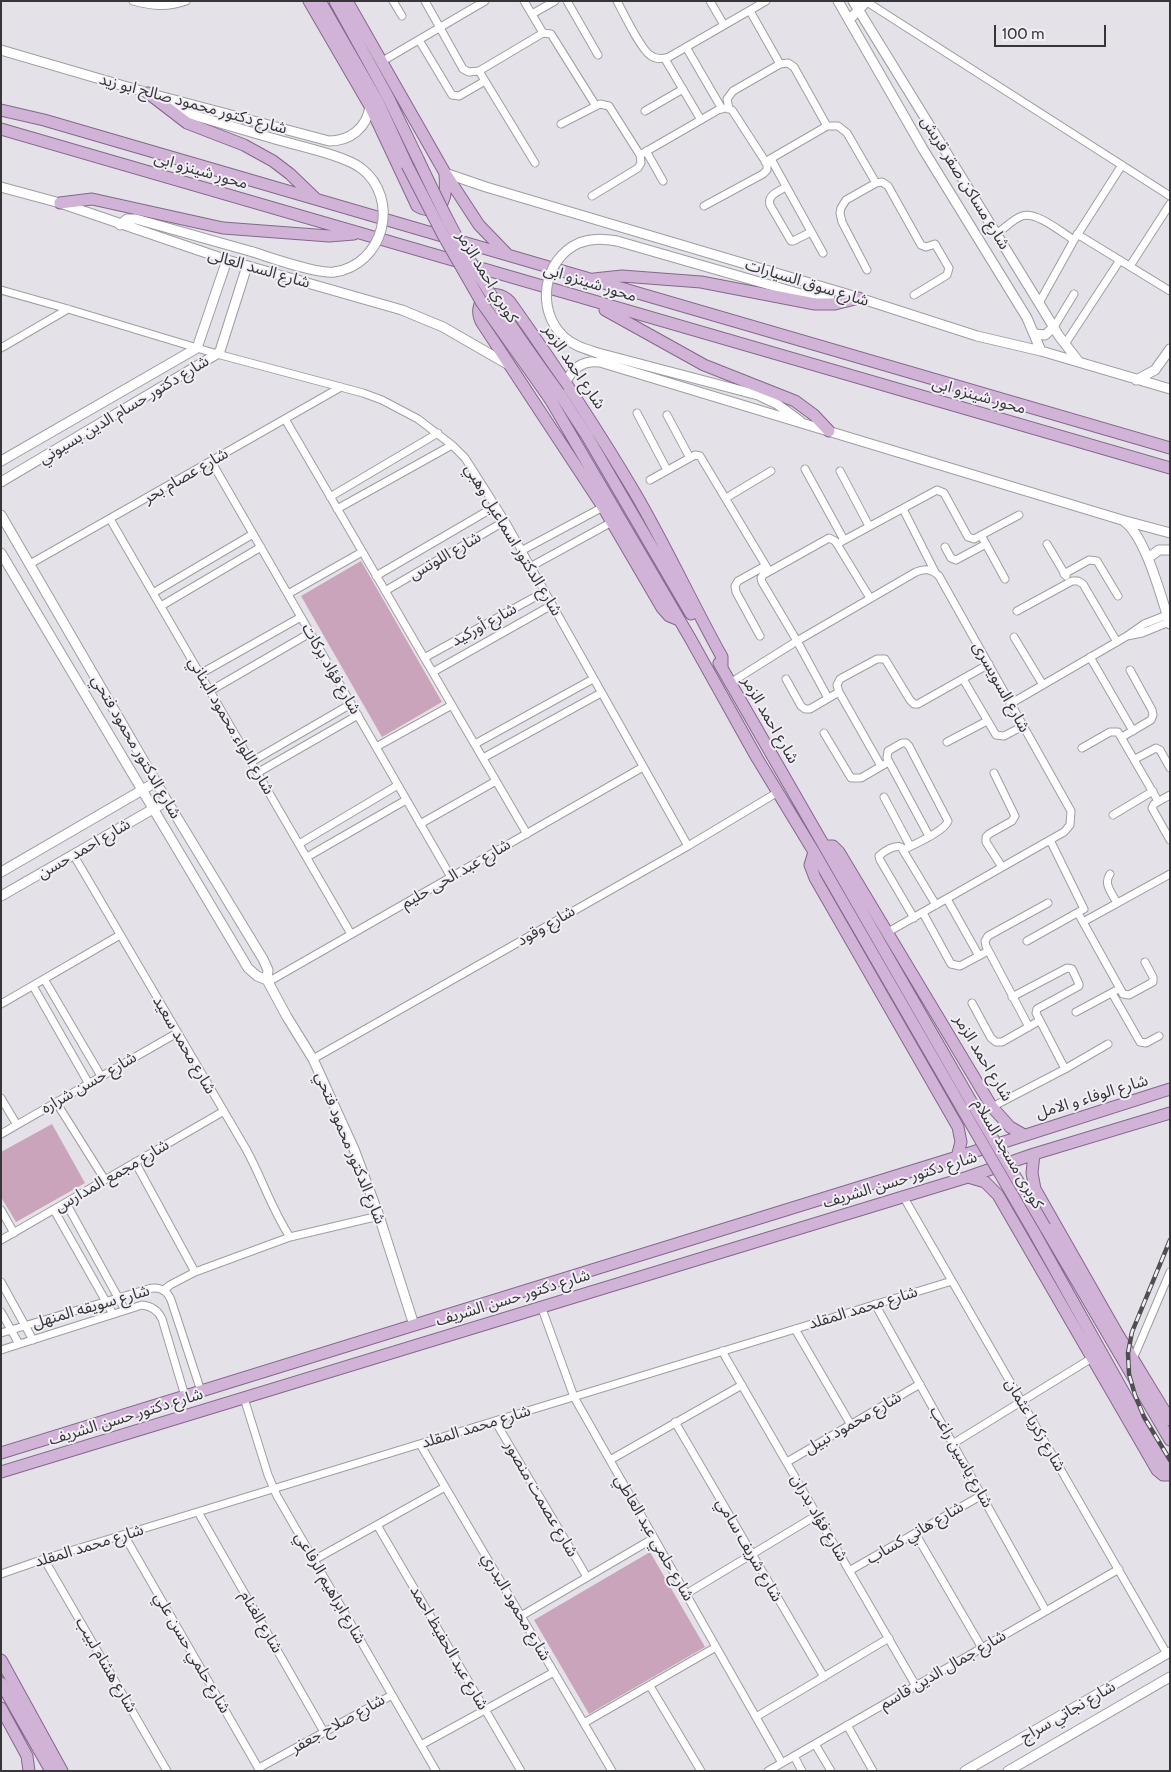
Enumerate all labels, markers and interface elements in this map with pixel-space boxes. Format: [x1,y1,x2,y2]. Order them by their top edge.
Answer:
scale bar [996,15,1108,47]
text: 100 m [1002,25,1044,43]
street label: شارع دكتور محمود صالح ابو زيد [97,70,289,138]
street label: شارع مساكن صقر قريش [916,113,1014,253]
street label: محور شينزو ابى [152,148,250,194]
street label: كوبري احمد الزمر [452,228,522,326]
street label: شارع السد العالى [206,245,312,293]
street label: شارع سوق السيارات [743,255,871,311]
street label: محور شينزو ابى [541,260,639,306]
street label: شارع احمد الزمر [539,321,609,413]
street label: شارع دكتور حسام الدين بسيوني [35,352,213,468]
street label: محور شينزو ابى [930,373,1028,419]
street label: شارع عصام بحر [140,444,232,508]
street label: شارع الدكتور اسماعيل وهبي [460,460,566,620]
street label: شارع اللوتس [405,528,485,584]
street label: شارع أوركيد [448,599,520,651]
street label: شارع فؤاد بركات [297,620,365,718]
street label: شارع السويسرى [968,638,1034,736]
street label: شارع اللواء محمود البناني [184,654,278,798]
street label: شارع الدكتور محمود فتحي [87,672,185,822]
street label: شارع احمد الزمر [737,673,803,767]
street label: شارع احمد حسن [34,815,134,883]
street label: شارع عبد الحى حليم [398,835,514,913]
street label: شارع وقود [513,902,579,950]
street label: شارع محمد سعيد [148,993,220,1097]
street label: شارع احمد الزمر [950,1011,1016,1105]
street label: شارع حسن شراره [38,1048,140,1118]
street label: شارع الدكتور محمود فتحي [311,1069,389,1227]
street label: شارع الوفاء و الامل [1034,1071,1150,1123]
street label: كوبرى مسجد السلام [969,1096,1047,1212]
street label: شارع مجمع المدارس [51,1135,173,1217]
street label: شارع دكتور حسن الشريف [821,1147,979,1213]
street label: شارع دكتور حسن الشريف [434,1265,592,1331]
street label: شارع سويقه المنهل [30,1281,152,1333]
street label: شارع محمد المقلد [806,1282,920,1334]
street label: شارع زكريا عثمان [1001,1375,1069,1475]
street label: شارع دكتور حسن الشريف [47,1384,205,1450]
street label: شارع محمود نبيل [801,1387,905,1459]
street label: شارع محمد المقلد [419,1401,533,1453]
street label: شارع ياسين راغب [925,1403,997,1511]
street label: شارع عصمت منصور [500,1438,582,1560]
street label: شارع حلمي عبد العاطي [610,1471,698,1605]
street label: شارع فؤاد بدران [786,1471,852,1565]
street label: شارع شريف سامي [712,1495,786,1605]
street label: شارع هاني كساب [863,1497,967,1569]
street label: شارع محمد المقلد [32,1520,146,1572]
street label: شارع ابراهيم الرفاعي [290,1529,370,1647]
street label: شارع محمود البدري [477,1550,555,1664]
street label: شارع عبد الحفيظ احمد [406,1582,492,1714]
street label: شارع الغنام [235,1587,287,1657]
street label: شارع حلمي حسن علي [150,1589,234,1717]
street label: شارع هشام لبيب [71,1614,141,1716]
street label: شارع جمال الدين قاسم [876,1626,1010,1714]
street label: شارع نجاتي سراج [1017,1677,1119,1747]
street label: شارع صلاح جعفر [288,1690,388,1758]

